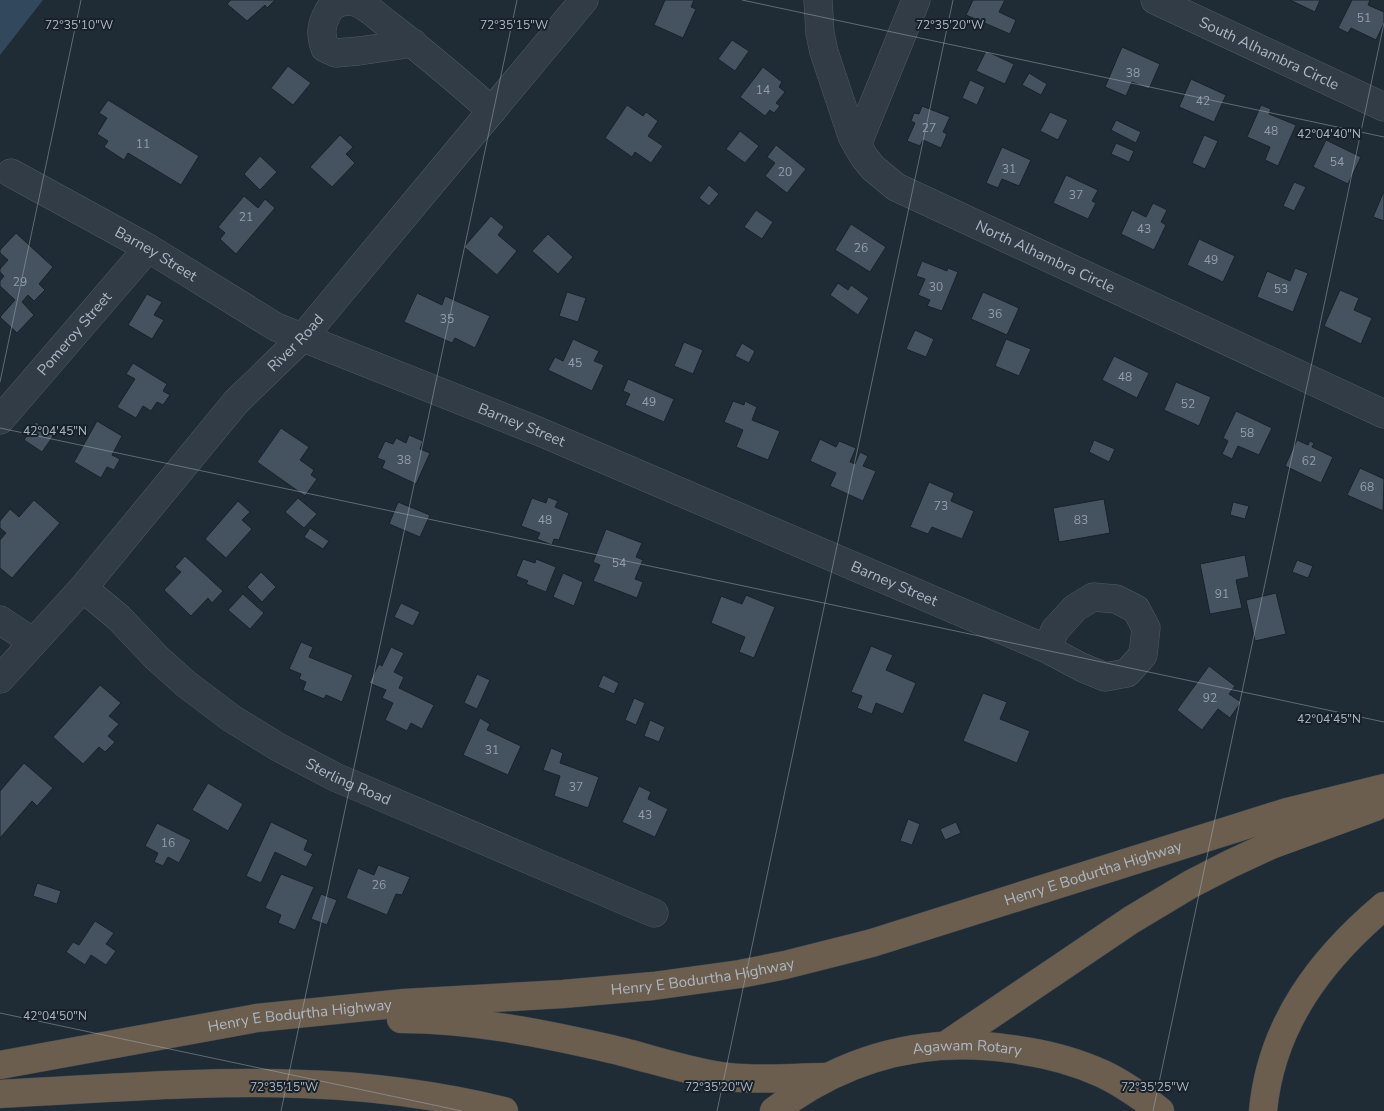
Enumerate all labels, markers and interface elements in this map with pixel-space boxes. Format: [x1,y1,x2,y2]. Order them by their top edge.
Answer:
house number: 51 [1357,10,1371,26]
street label: South Alhambra Circle [1196,12,1342,95]
text: 72°35'10"W [45,17,113,33]
text: 72°35'15"W [480,17,548,33]
text: 72°35'20"W [916,17,984,33]
house number: 38 [1126,65,1140,81]
house number: 14 [756,82,770,98]
house number: 42 [1196,93,1210,109]
house number: 27 [922,120,936,136]
house number: 48 [1264,123,1278,139]
text: 42°04'40"N [1297,126,1361,142]
house number: 11 [136,136,150,152]
house number: 54 [1330,154,1344,170]
house number: 31 [1002,161,1016,177]
house number: 20 [778,164,792,180]
house number: 37 [1069,187,1083,203]
house number: 21 [239,209,253,225]
street label: North Alhambra Circle [972,215,1118,298]
house number: 43 [1137,221,1151,237]
street label: Barney Street [111,222,202,286]
house number: 26 [854,240,868,256]
house number: 49 [1204,252,1218,268]
house number: 29 [13,274,27,290]
house number: 30 [929,279,943,295]
house number: 53 [1274,281,1288,297]
street label: Pomeroy Street [33,287,116,380]
house number: 36 [988,306,1002,322]
street label: River Road [263,310,328,376]
house number: 35 [440,311,454,327]
house number: 45 [568,355,582,371]
house number: 48 [1118,369,1132,385]
house number: 49 [642,394,656,410]
house number: 52 [1181,396,1195,412]
street label: Barney Street [475,398,569,452]
text: 42°04'45"N [23,423,87,439]
house number: 58 [1240,425,1254,441]
house number: 38 [397,452,411,468]
house number: 62 [1302,453,1316,469]
house number: 68 [1360,479,1374,495]
house number: 73 [934,498,948,514]
house number: 48 [538,512,552,528]
house number: 83 [1074,512,1088,528]
house number: 54 [612,555,626,571]
street label: Barney Street [848,556,941,611]
house number: 91 [1215,586,1229,602]
house number: 92 [1203,690,1217,706]
text: 42°04'45"N [1297,711,1361,727]
house number: 31 [485,742,499,758]
street label: Sterling Road [302,753,394,810]
house number: 37 [569,779,583,795]
house number: 43 [638,807,652,823]
house number: 16 [161,835,175,851]
street label: Henry E Bodurtha Highway [1002,836,1185,911]
house number: 26 [372,877,386,893]
street label: Henry E Bodurtha Highway [610,953,797,1000]
street label: Henry E Bodurtha Highway [206,994,393,1037]
text: 42°04'50"N [23,1008,87,1024]
street label: Agawam Rotary [911,1035,1023,1060]
text: 72°35'15"W [250,1079,318,1095]
text: 72°35'20"W [685,1079,753,1095]
text: 72°35'25"W [1121,1079,1189,1095]

